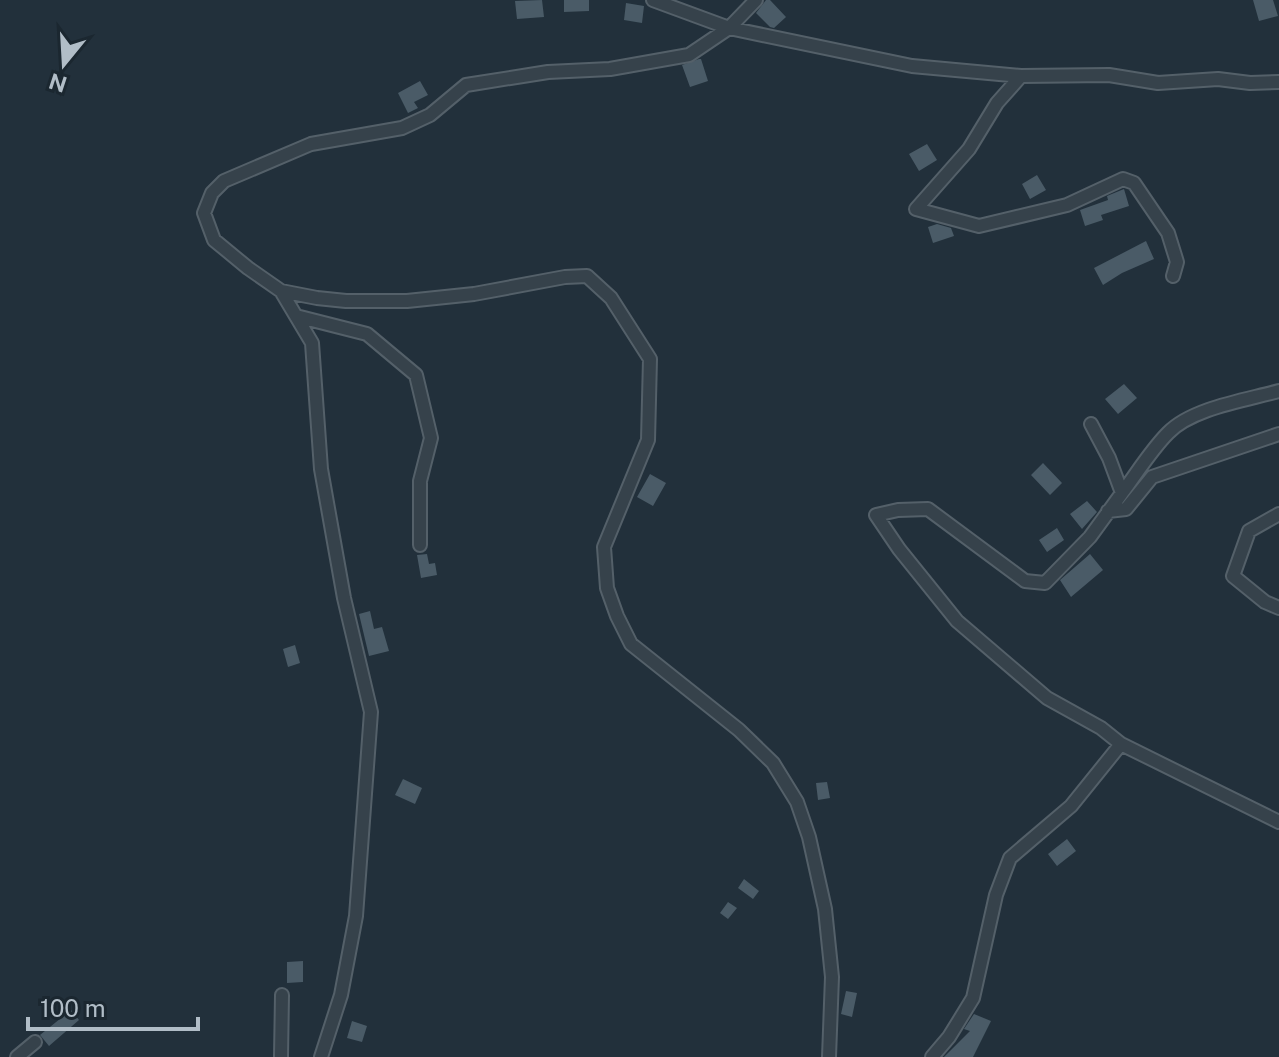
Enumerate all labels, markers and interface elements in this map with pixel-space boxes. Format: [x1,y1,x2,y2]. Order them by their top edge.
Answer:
north arrow [24,24,104,104]
text: N [46,68,70,98]
scale bar [28,981,198,1031]
text: 100 m [40,994,106,1022]

